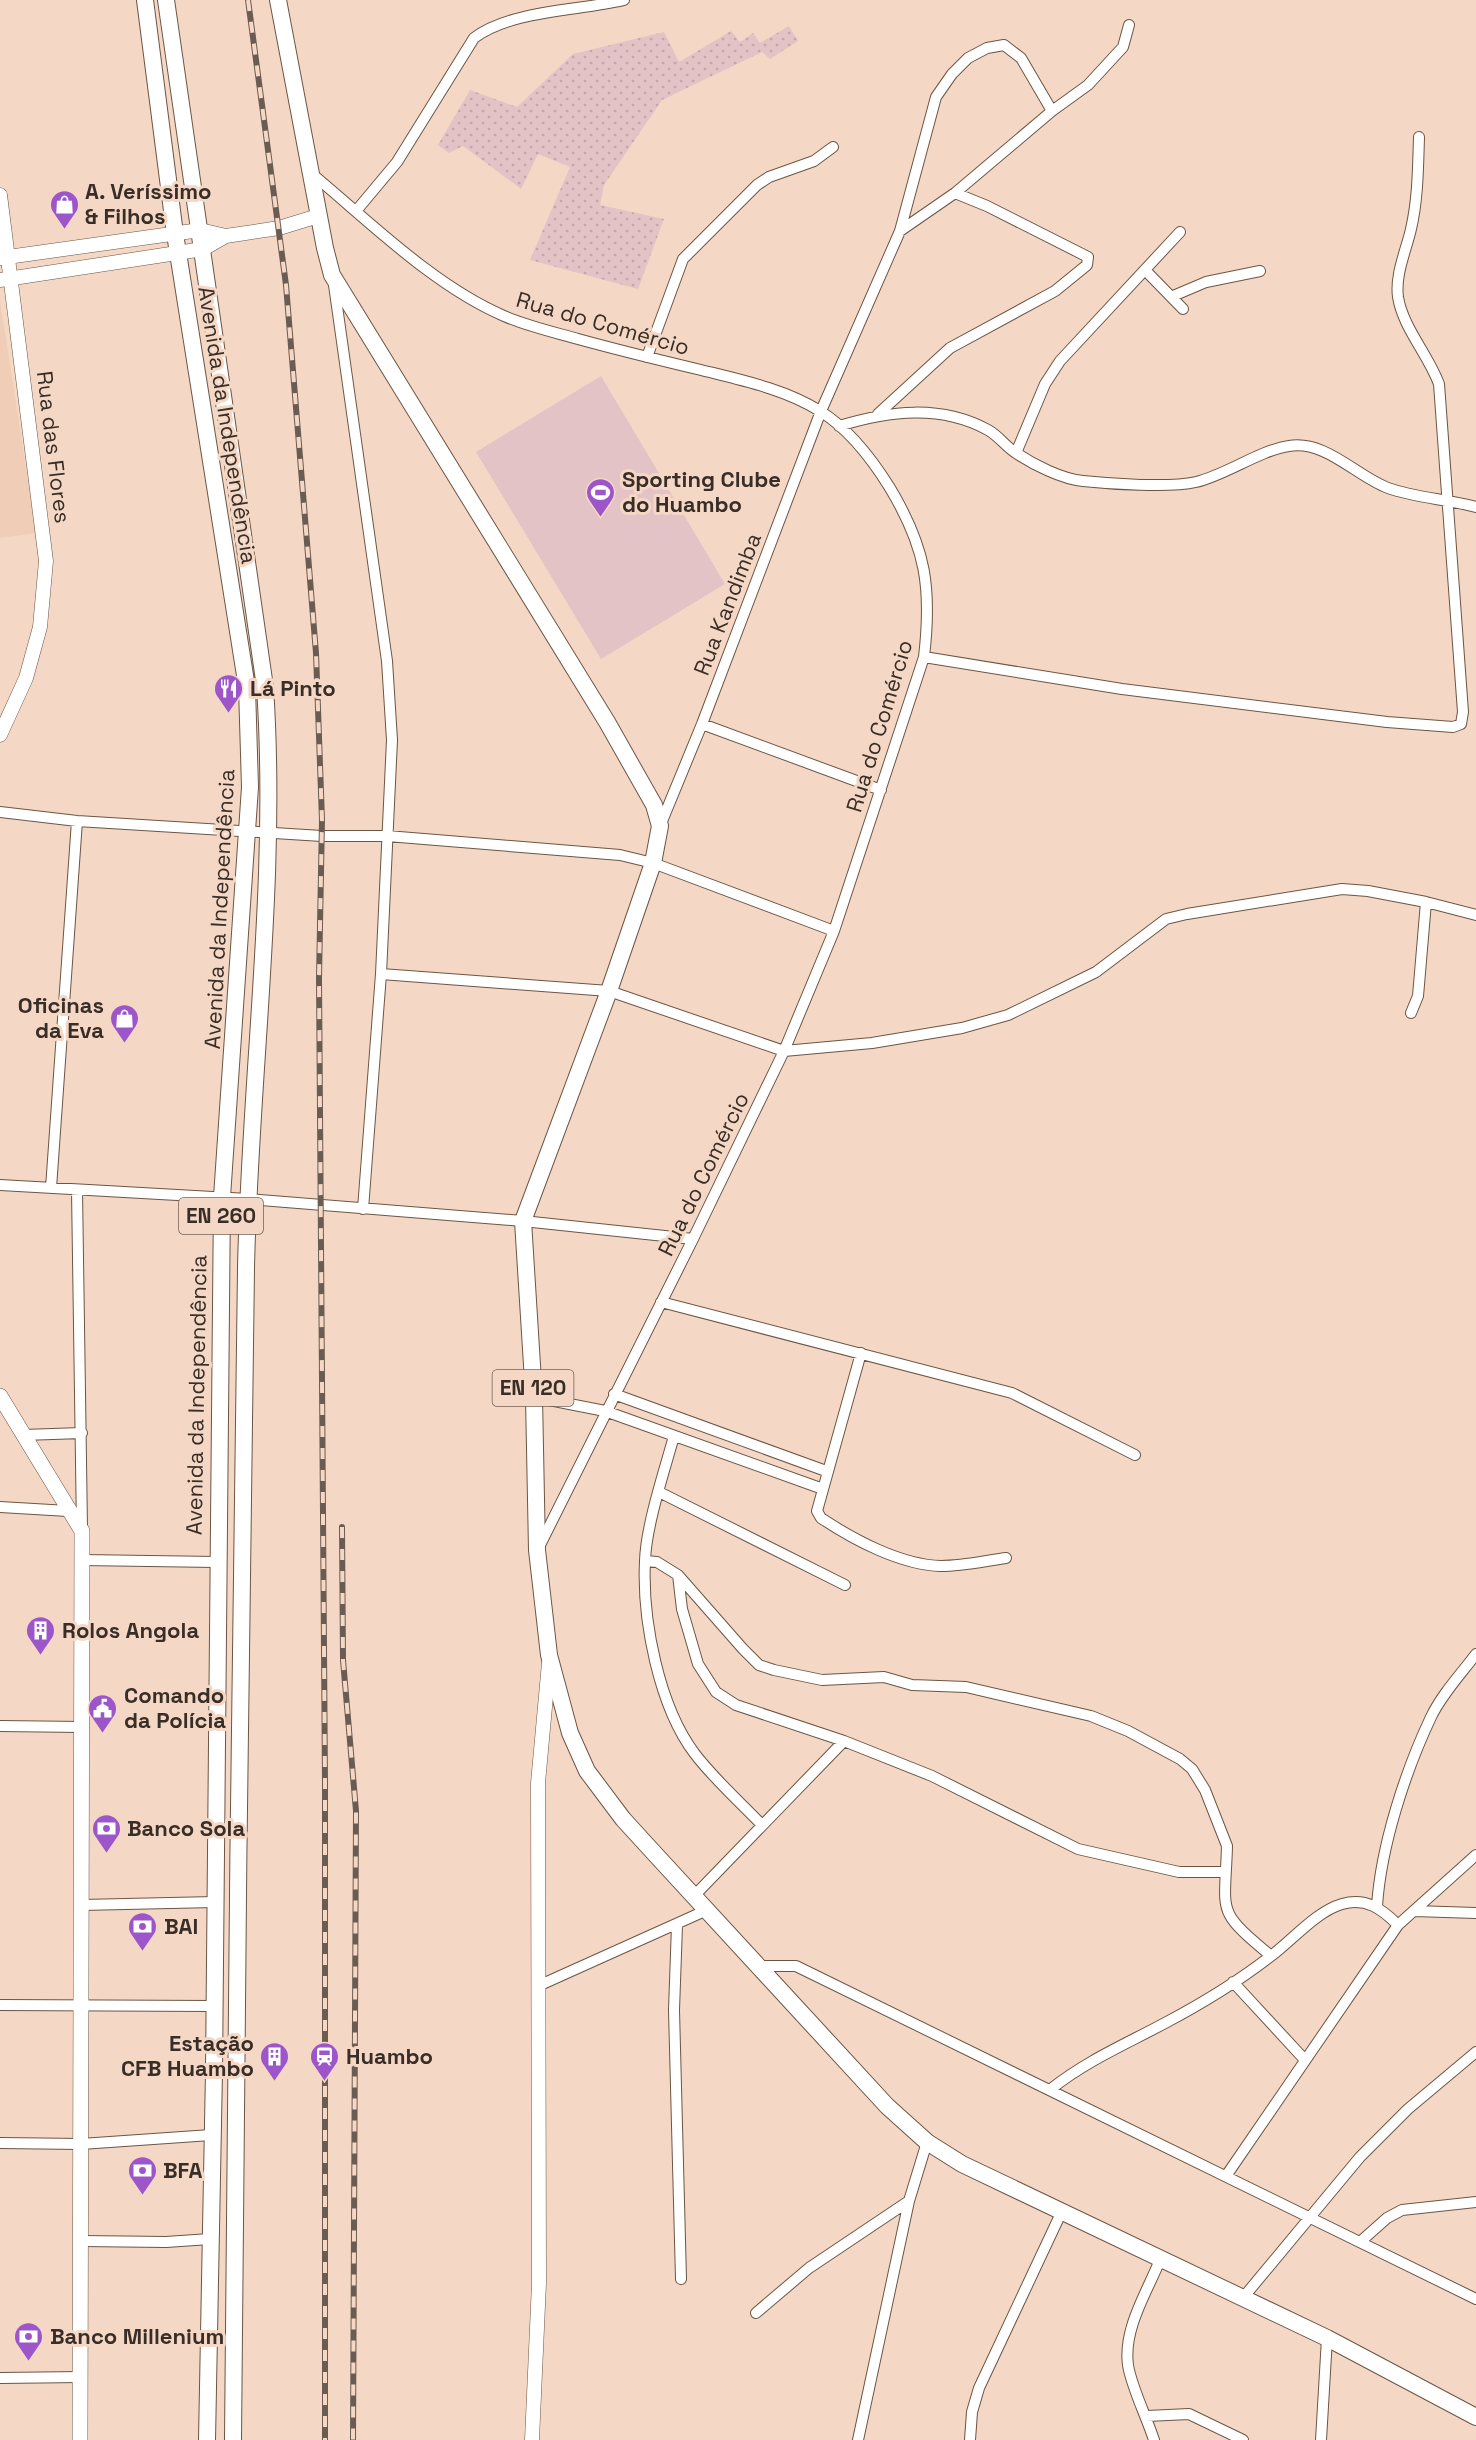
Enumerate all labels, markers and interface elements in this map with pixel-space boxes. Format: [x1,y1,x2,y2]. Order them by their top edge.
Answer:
place label: A. Veríssimo & Filhos [85,177,212,230]
shop icon: A. Veríssimo & Filhos [48,188,80,230]
street label: Avenida da Independência [192,284,264,566]
street label: Rua do Comércio [513,285,693,361]
street label: Rua das Flores [31,369,77,525]
place label: Sporting Clube do Huambo [622,465,781,518]
sports icon: Sporting Clube do Huambo [585,476,617,518]
street label: Rua Kandimba [687,528,767,679]
street label: Rua do Comércio [839,636,919,816]
restaurant icon: Lá Pinto [213,672,245,714]
place label: Lá Pinto [250,674,336,702]
street label: Avenida da Independência [198,768,240,1050]
place label: Oficinas da Eva [18,991,104,1044]
shop icon: Oficinas da Eva [109,1002,141,1044]
street label: Rua do Comércio [651,1088,755,1260]
road number: EN 260 [179,1198,263,1234]
street label: Avenida da Independência [180,1254,212,1535]
road number: EN 120 [492,1370,574,1406]
building icon: Rolos Angola [25,1614,57,1656]
place label: Rolos Angola [62,1616,199,1644]
place label: Comando da Polícia [124,1681,226,1734]
public building icon: Comando da Polícia [87,1692,119,1734]
bank icon: Banco Sola [90,1812,122,1854]
place label: Banco Sola [127,1814,245,1842]
bank icon: BAI [127,1910,159,1952]
place label: BAI [164,1912,198,1940]
place label: Estação CFB Huambo [121,2029,254,2082]
building icon: Estação CFB Huambo [259,2040,291,2082]
station icon: Huambo [309,2040,341,2082]
place label: Huambo [346,2042,433,2070]
bank icon: BFA [126,2154,158,2196]
place label: BFA [163,2156,202,2184]
bank icon: Banco Millenium [13,2320,45,2362]
place label: Banco Millenium [50,2322,224,2350]

